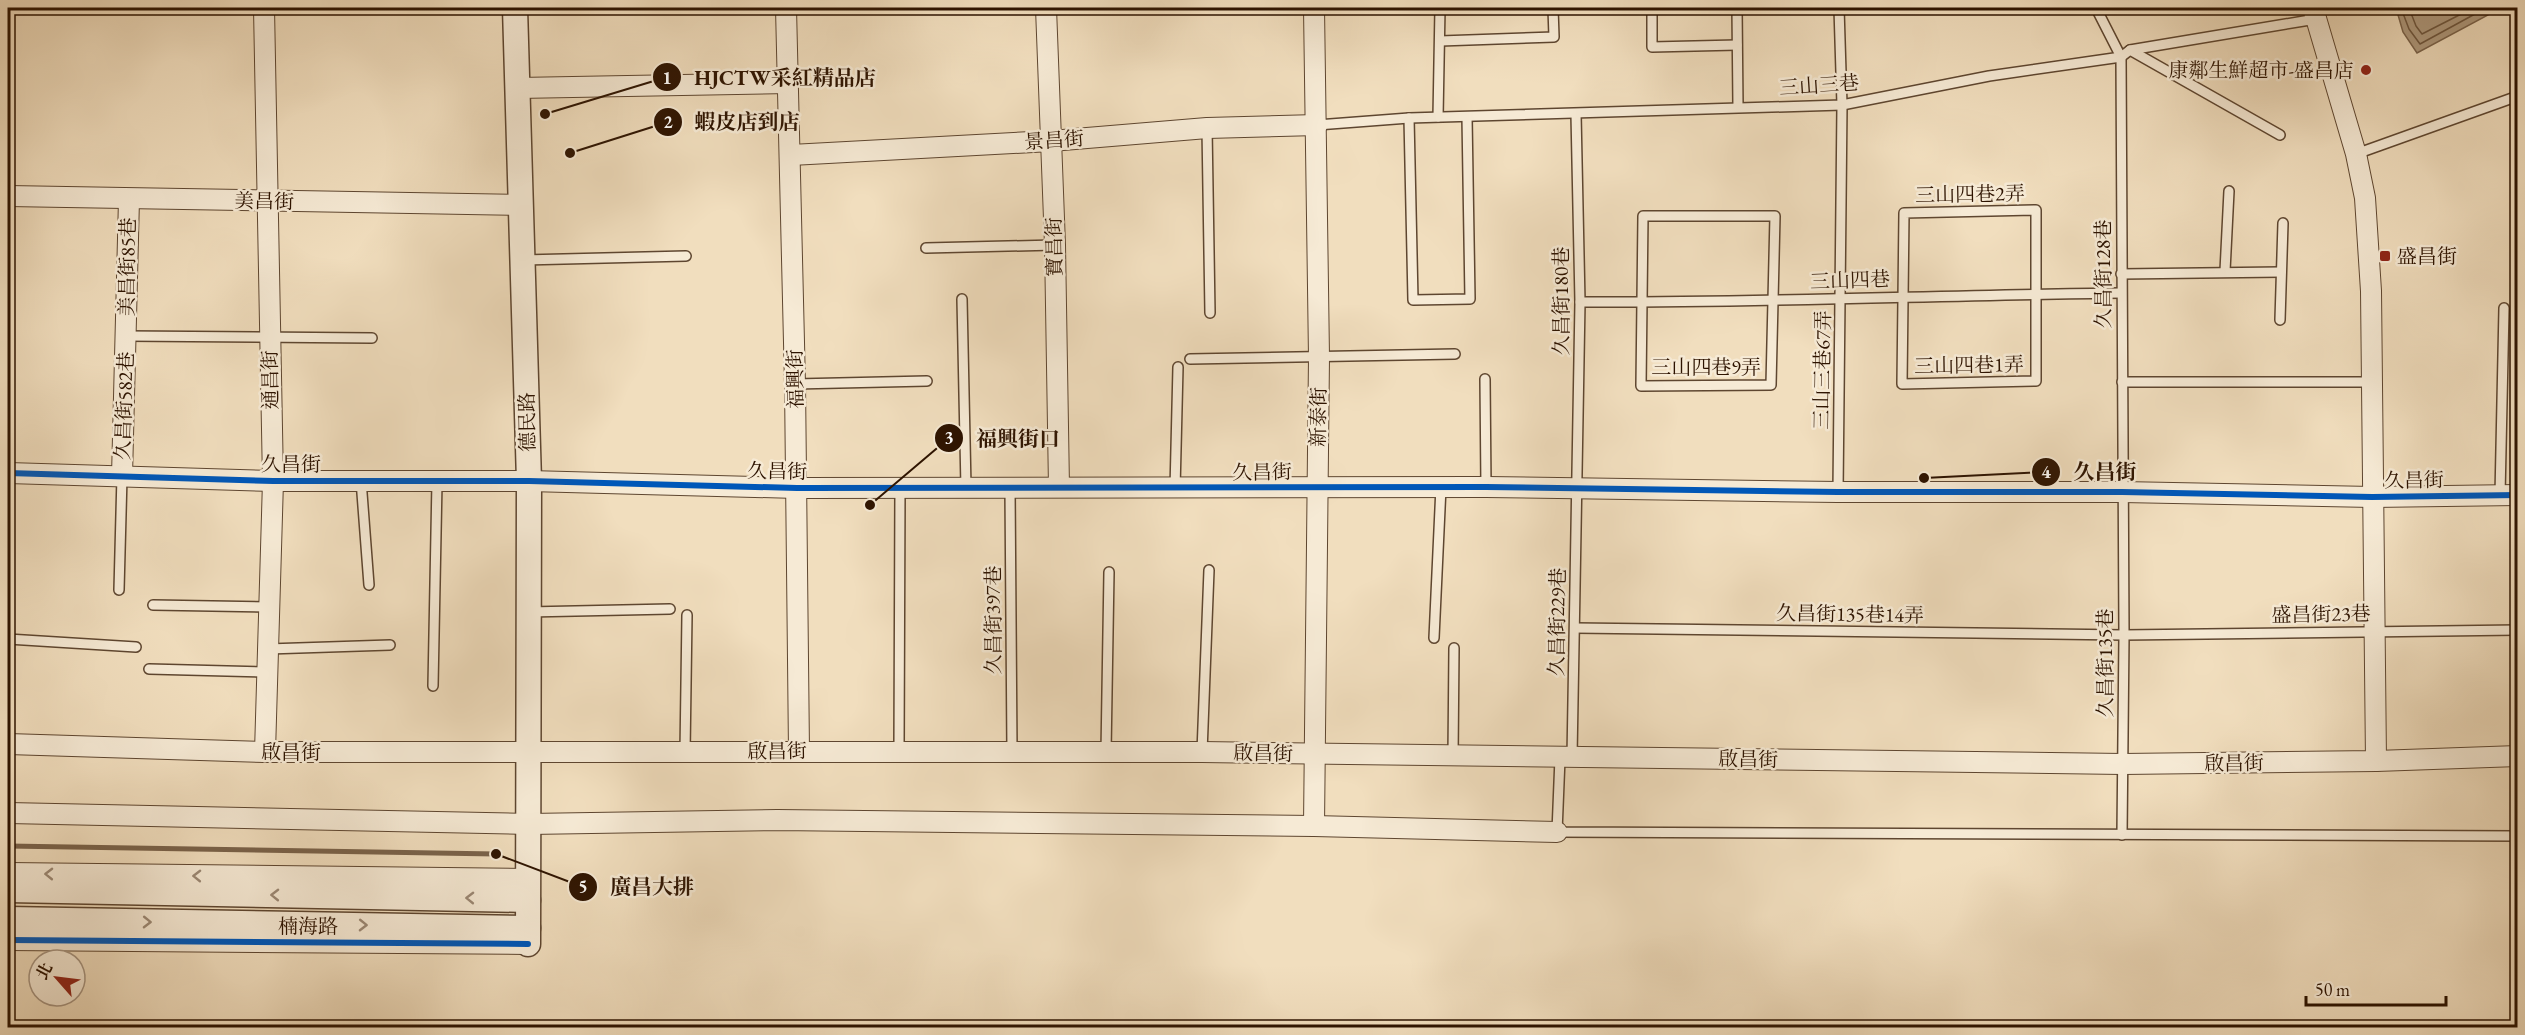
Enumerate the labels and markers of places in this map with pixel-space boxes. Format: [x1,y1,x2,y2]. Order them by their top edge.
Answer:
place label: 康鄰生鮮超市-盛昌店 [2169,57,2354,83]
callout: HJCTW采紅精品店 [652,58,888,97]
marker: 康鄰生鮮超市-盛昌店 [2359,63,2373,77]
callout: 蝦皮店到店 [653,103,812,142]
place label: 盛昌街 [2397,243,2457,269]
marker: 盛昌街 [2378,249,2392,263]
callout: 福興街口 [934,419,1072,458]
callout: 久昌街 [2031,452,2148,491]
callout: 廣昌大排 [568,867,706,906]

